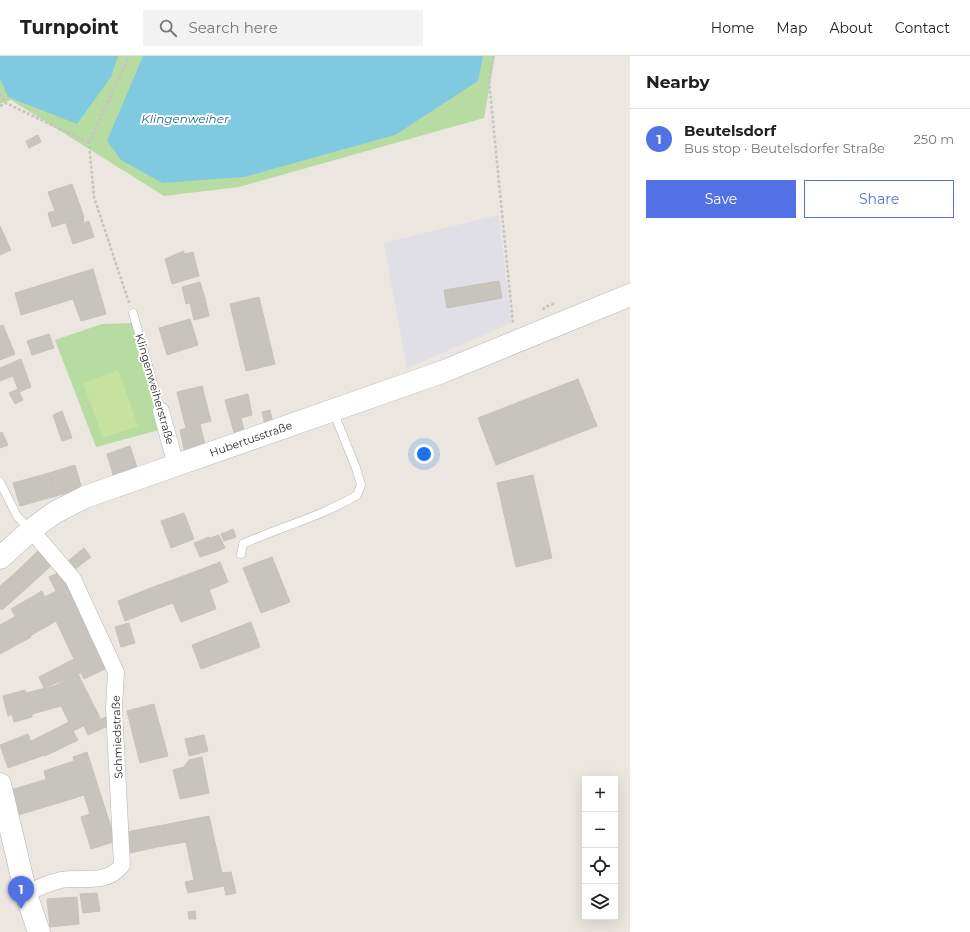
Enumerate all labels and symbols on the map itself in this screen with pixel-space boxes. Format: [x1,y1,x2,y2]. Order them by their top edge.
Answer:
water label: Klingenweiher [141,111,229,126]
street label: Klingenweiherstraße [132,332,178,446]
street label: Hubertusstraße [208,418,294,460]
your location [414,444,434,464]
street label: Schmiedstraße [109,695,125,779]
pin: 1 [8,876,34,909]

